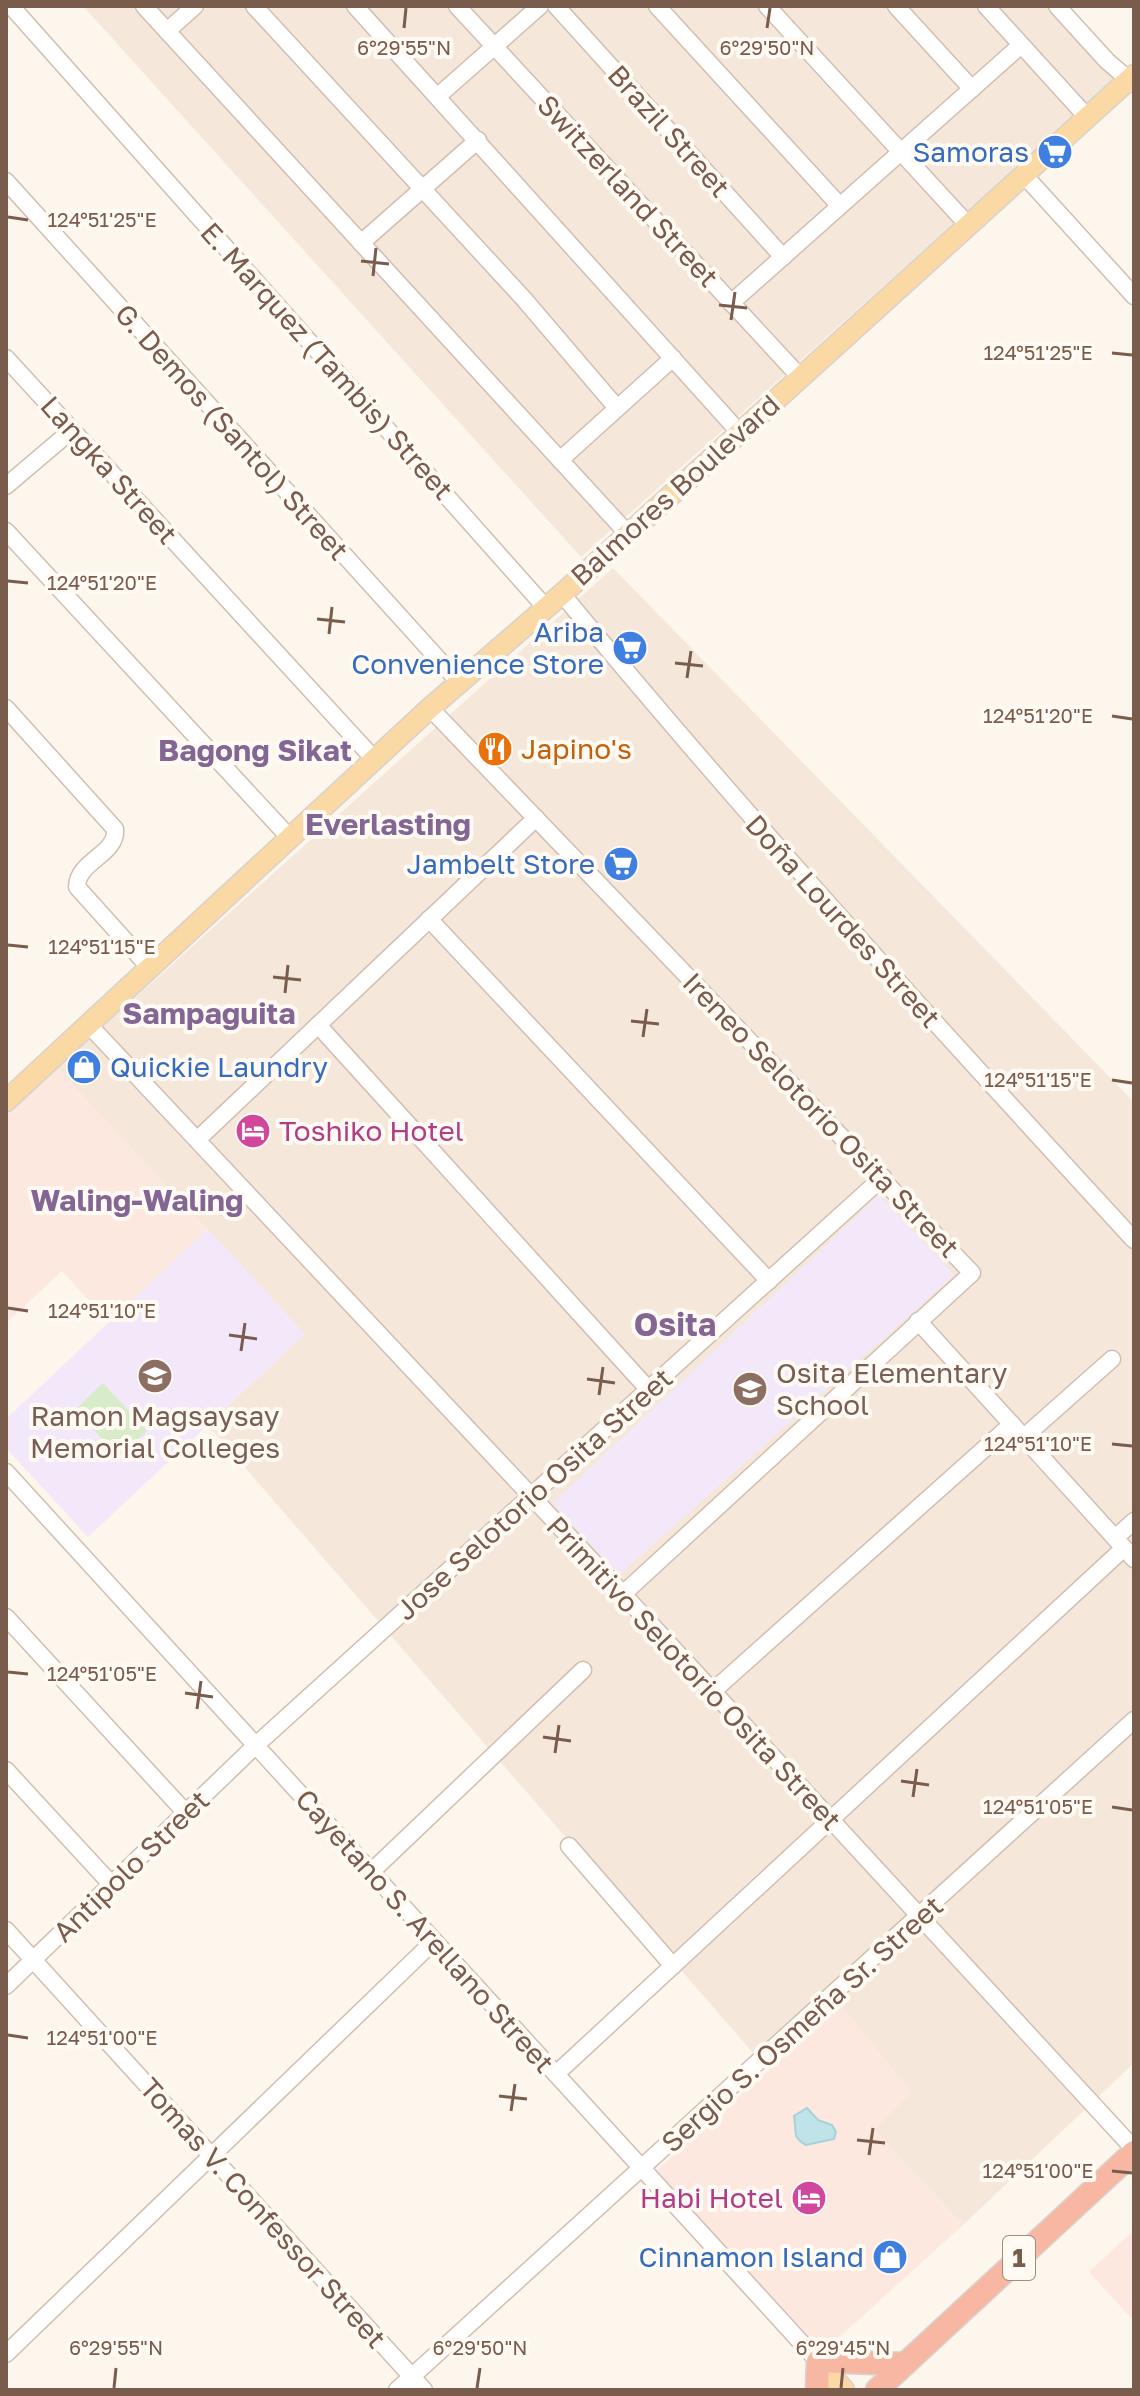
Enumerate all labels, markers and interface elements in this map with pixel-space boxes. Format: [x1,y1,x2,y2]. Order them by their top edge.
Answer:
text: 6°29'55"N [357,35,451,59]
text: 6°29'50"N [720,35,815,59]
street label: Brazil Street [602,58,737,203]
street label: Switzerland Street [531,88,726,293]
supermarket icon: Samoras [1036,133,1074,171]
place label: Samoras [912,135,1029,168]
text: 124°51'25"E [47,207,157,231]
street label: E. Marquez (Tambis) Street [194,216,460,506]
street label: G. Demos (Santol) Street [109,297,356,566]
text: 124°51'25"E [983,340,1093,364]
street label: Balmores Boulevard [564,387,786,592]
street label: Langka Street [34,389,184,550]
text: 124°51'20"E [47,570,157,594]
place label: Ariba Convenience Store [351,615,604,680]
supermarket icon: Ariba Convenience Store [611,629,649,667]
text: 124°51'20"E [983,703,1093,727]
restaurant icon: Japino's [476,730,514,768]
district label: Bagong Sikat [158,732,352,768]
place label: Japino's [521,732,632,765]
district label: Everlasting [305,806,471,842]
street label: Doña Lourdes Street [739,808,948,1034]
supermarket icon: Jambelt Store [602,845,640,883]
place label: Jambelt Store [407,847,595,880]
text: 124°51'15"E [48,934,156,958]
street label: Ireneo Selotorio Osita Street [677,966,966,1264]
district label: Sampaguita [122,995,296,1031]
shop icon: Quickie Laundry [65,1048,103,1086]
place label: Quickie Laundry [110,1050,328,1083]
text: 124°51'15"E [984,1067,1092,1091]
hotel icon: Toshiko Hotel [234,1112,272,1150]
place label: Toshiko Hotel [279,1114,464,1147]
district label: Waling-Waling [31,1182,243,1218]
text: 124°51'10"E [48,1298,156,1322]
district label: Osita [634,1305,716,1343]
place label: Osita Elementary School [776,1356,1008,1421]
school or university icon: Ramon Magsaysay Memorial Colleges [136,1357,174,1395]
street label: Jose Selotorio Osita Street [389,1361,679,1626]
school or university icon: Osita Elementary School [731,1370,769,1408]
place label: Ramon Magsaysay Memorial Colleges [30,1399,280,1464]
text: 124°51'10"E [984,1431,1092,1455]
street label: Primitivo Selotorio Osita Street [540,1509,848,1836]
text: 124°51'05"E [47,1661,157,1685]
street label: Cayetano S. Arellano Street [289,1782,561,2079]
street label: Antipolo Street [46,1783,215,1948]
text: 124°51'05"E [983,1794,1093,1818]
street label: Sergio S. Osmeña Sr. Street [654,1889,949,2159]
text: 124°51'00"E [47,2025,157,2049]
street label: Tomas V. Confessor Street [133,2071,393,2354]
text: 124°51'00"E [983,2158,1093,2182]
hotel icon: Habi Hotel [790,2179,828,2217]
place label: Habi Hotel [640,2181,783,2214]
road number: 1 [1003,2236,1035,2280]
shop icon: Cinnamon Island [871,2238,909,2276]
place label: Cinnamon Island [639,2240,864,2273]
text: 6°29'55"N [69,2335,163,2359]
text: 6°29'50"N [433,2335,528,2359]
text: 6°29'45"N [796,2335,890,2359]

